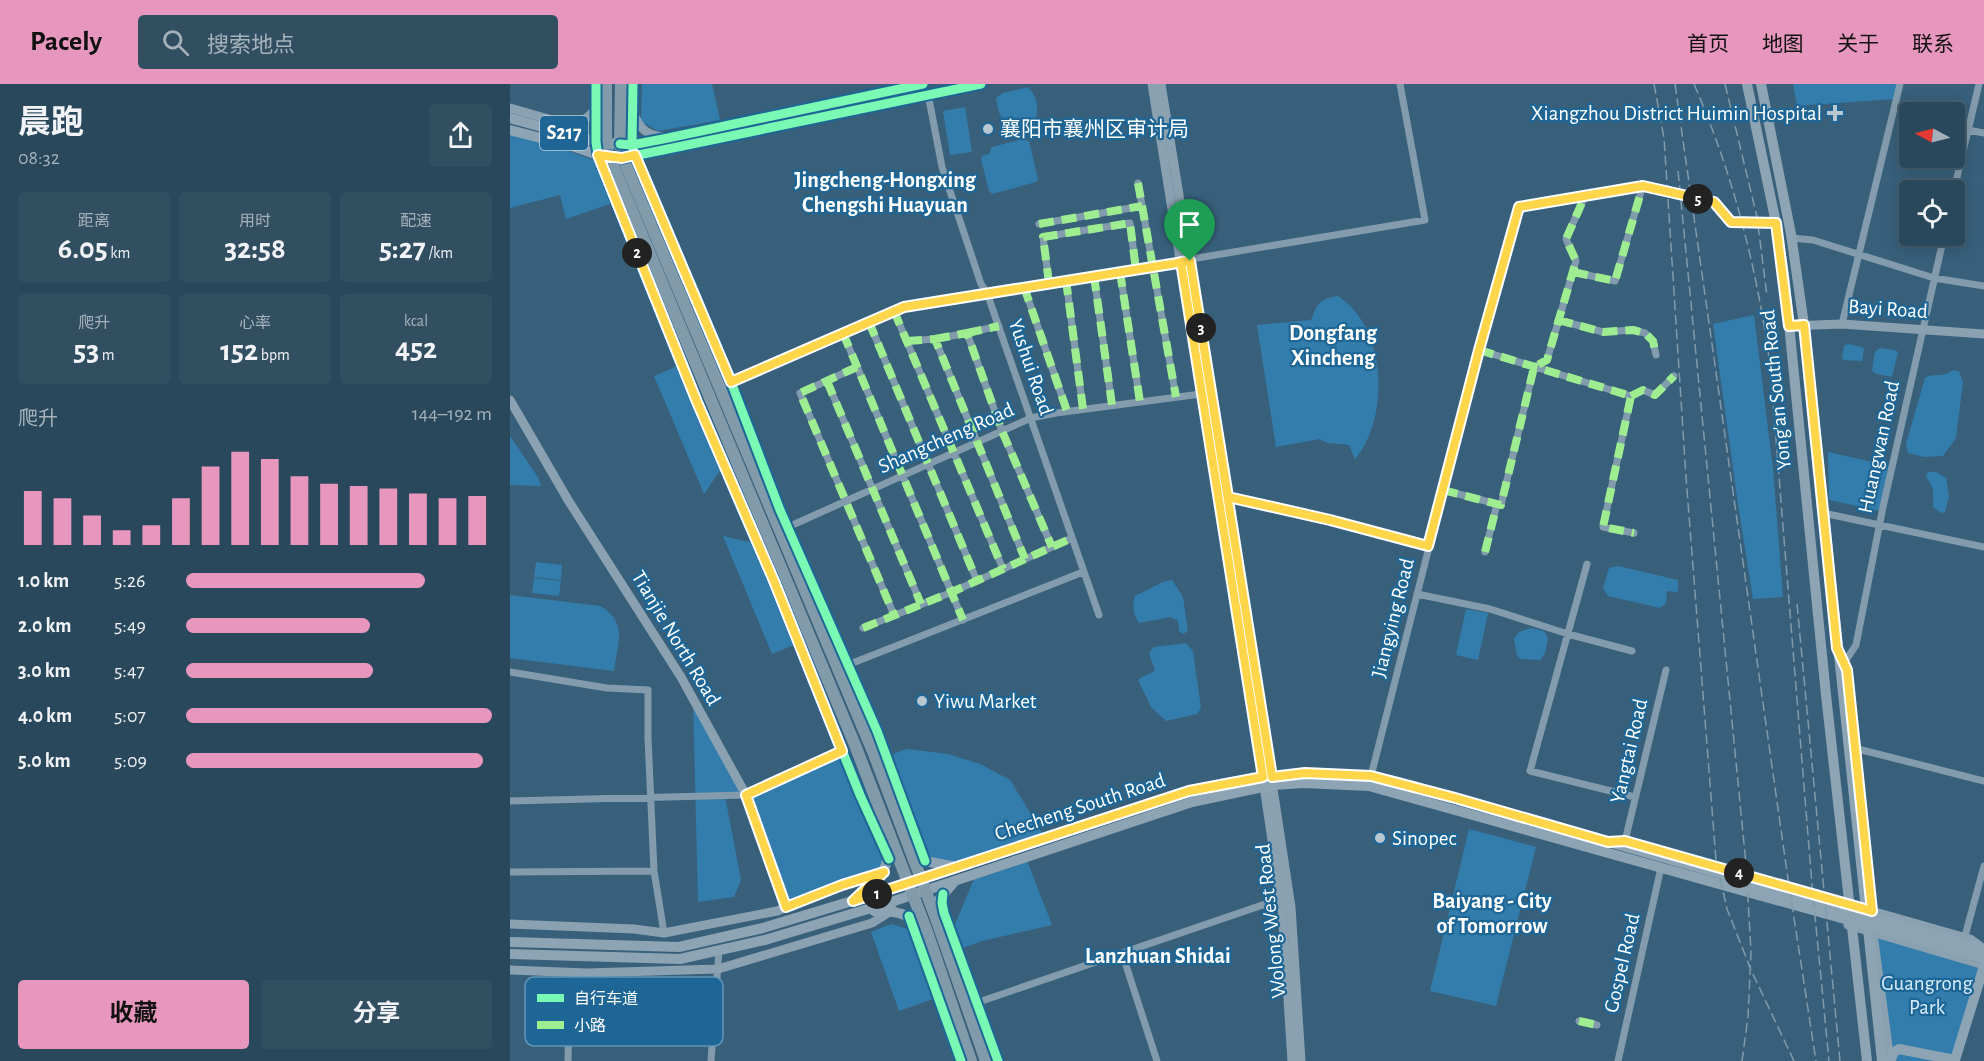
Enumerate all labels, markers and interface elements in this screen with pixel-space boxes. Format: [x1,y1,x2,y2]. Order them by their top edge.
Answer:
search box [138,15,558,69]
icon: search [159,26,192,59]
text: Pacely [30,28,102,56]
text: 搜索地点 [207,34,295,56]
text: 首页 [1687,34,1729,55]
text: 地图 [1762,34,1804,55]
text: 关于 [1837,34,1879,55]
text: 联系 [1912,34,1954,55]
north arrow [1899,102,1965,168]
map controls [1899,102,1965,246]
place label: Xiangzhou District Huimin Hospital [1531,103,1822,124]
button: share [429,104,492,167]
marker: Xiangzhou District Huimin Hospital [1826,104,1844,122]
text: 晨跑 [18,107,84,140]
road number: S217 [540,116,588,150]
place label: 襄阳市襄州区审计局 [1000,118,1189,140]
marker: 襄阳市襄州区审计局 [981,122,995,136]
text: 08:32 [18,148,60,168]
district label: Jingcheng-Hongxing Chengshi Huayuan [794,169,977,217]
button: locate [1899,180,1965,246]
pin: 5 [1683,184,1713,214]
text: 5 [1695,191,1701,207]
pin [1164,199,1215,261]
icon: arrive [1173,208,1206,241]
text: 距离 [78,213,110,229]
text: 用时 [239,213,271,229]
text: 配速 [400,213,432,229]
text: 6.05 [58,234,108,264]
text: 32:58 [224,234,286,264]
text: 5:27 [379,234,426,264]
pin: 2 [622,238,652,268]
text: km [108,245,130,261]
text: /km [426,245,453,261]
text: 2 [633,245,641,261]
street label: Bayi Road [1847,296,1929,322]
street label: Yong'an South Road [1757,309,1795,471]
text: kcal [404,313,428,329]
pin: 3 [1186,313,1216,343]
text: 爬升 [78,315,110,331]
text: 心率 [239,315,271,331]
street label: Yushui Road [1005,316,1057,418]
text: 3 [1198,320,1204,336]
district label: Dongfang Xincheng [1289,322,1378,369]
text: 452 [395,334,437,364]
text: 53 [73,336,99,366]
text: 152 [220,336,258,366]
text: m [99,347,115,363]
text: bpm [258,347,290,363]
street label: Huangwan Road [1855,379,1903,515]
street label: Shangcheng Road [875,399,1017,477]
text: 144–192 m [412,404,492,424]
text: 爬升 [18,409,58,429]
street label: Jiangying Road [1368,556,1418,680]
street label: Tianjie North Road [628,567,725,709]
text: 1.0 km [18,571,69,591]
text: 5:26 [114,571,145,591]
text: 2.0 km [18,616,71,636]
text: 5:49 [114,616,146,636]
text: 3.0 km [18,661,71,681]
text: 5:47 [114,661,145,681]
place label: Yiwu Market [934,691,1037,712]
marker: Yiwu Market [915,694,929,708]
street label: Yangtai Road [1607,696,1651,805]
text: 4.0 km [18,706,72,726]
text: 5:07 [114,706,146,726]
text: 5.0 km [18,751,71,771]
text: 5:09 [114,751,147,771]
street label: Checheng South Road [992,769,1168,845]
place label: Sinopec [1392,828,1457,849]
marker: Sinopec [1373,831,1387,845]
street label: Wolong West Road [1252,843,1290,999]
pin: 4 [1724,858,1754,888]
text: 4 [1735,865,1743,881]
pin: 1 [862,879,892,909]
text: 1 [874,886,880,902]
district label: Baiyang - City of Tomorrow [1432,890,1552,937]
street label: Gospel Road [1600,911,1644,1015]
district label: Lanzhuan Shidai [1085,945,1231,967]
park label: Guangrong Park [1881,973,1973,1018]
legend [525,977,723,1046]
button: 收藏 [18,980,249,1049]
button: 分享 [261,980,492,1049]
text: 自行车道 [574,990,638,1007]
text: 小路 [574,1017,606,1034]

